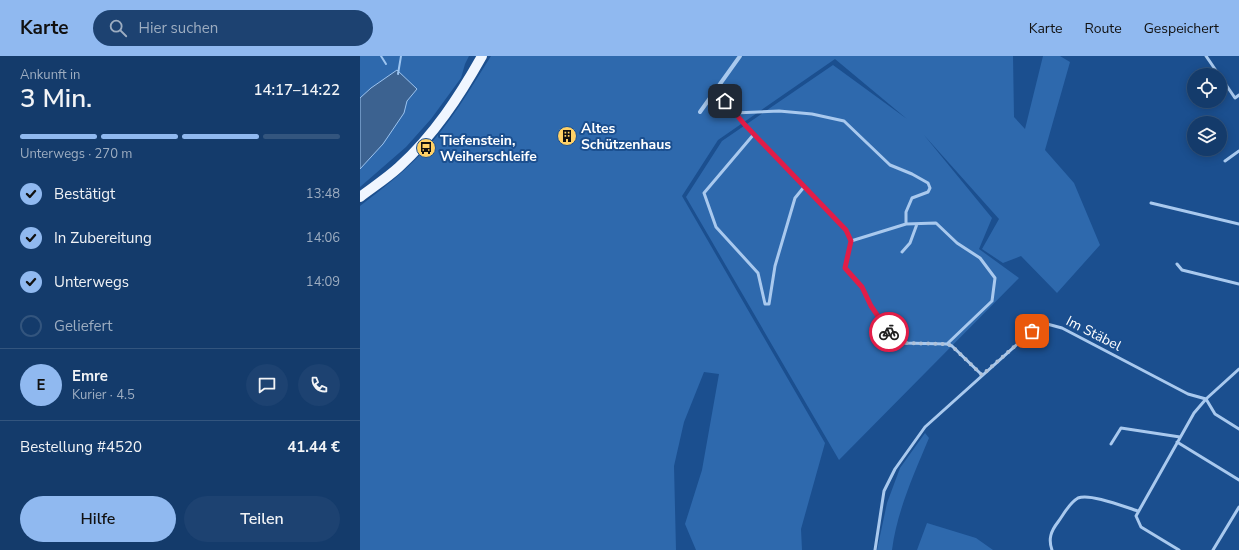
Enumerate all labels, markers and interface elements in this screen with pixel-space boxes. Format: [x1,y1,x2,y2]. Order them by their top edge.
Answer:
search box [93,10,373,46]
text: Karte [20,15,69,41]
icon: search [107,17,129,39]
text: Hier suchen [139,18,218,38]
text: Karte [1029,19,1063,38]
text: Route [1085,19,1122,38]
text: Gespeichert [1144,19,1219,38]
text: Ankunft in [20,66,80,84]
map controls [1187,68,1227,156]
button: locate [1187,68,1227,108]
text: 14:17–14:22 [253,80,340,100]
text: 3 Min. [20,81,92,116]
pin [708,84,742,118]
icon: home [714,90,736,112]
button: layers [1187,116,1227,156]
place label: Altes Schützenhaus [581,119,671,154]
building icon: Altes Schützenhaus [556,125,578,147]
place label: Tiefenstein, Weiherschleife [440,131,537,166]
bus stop icon: Tiefenstein, Weiherschleife [415,137,437,159]
text: Unterwegs · 270 m [20,145,132,163]
icon: check [20,183,42,205]
text: Bestätigt [54,184,115,204]
text: 13:48 [306,185,340,203]
icon: check [20,227,42,249]
text: In Zubereitung [54,228,152,248]
text: 14:06 [306,229,340,247]
icon: check [20,271,42,293]
text: Unterwegs [54,272,129,292]
text: 14:09 [306,273,340,291]
street label: Im Stäbel [1063,311,1125,356]
courier [869,312,909,352]
pin [1015,314,1049,348]
text: Geliefert [54,316,113,336]
icon: bag [1021,320,1043,342]
icon: bike [878,321,900,343]
button: chat [246,364,288,406]
button: phone [298,364,340,406]
text: Emre [72,366,108,386]
text: E [37,375,45,395]
text: Kurier · 4.5 [72,386,135,404]
text: Bestellung #4520 [20,437,142,457]
text: 41.44 € [287,437,340,457]
button: Hilfe [20,496,176,542]
button: Teilen [184,496,340,542]

